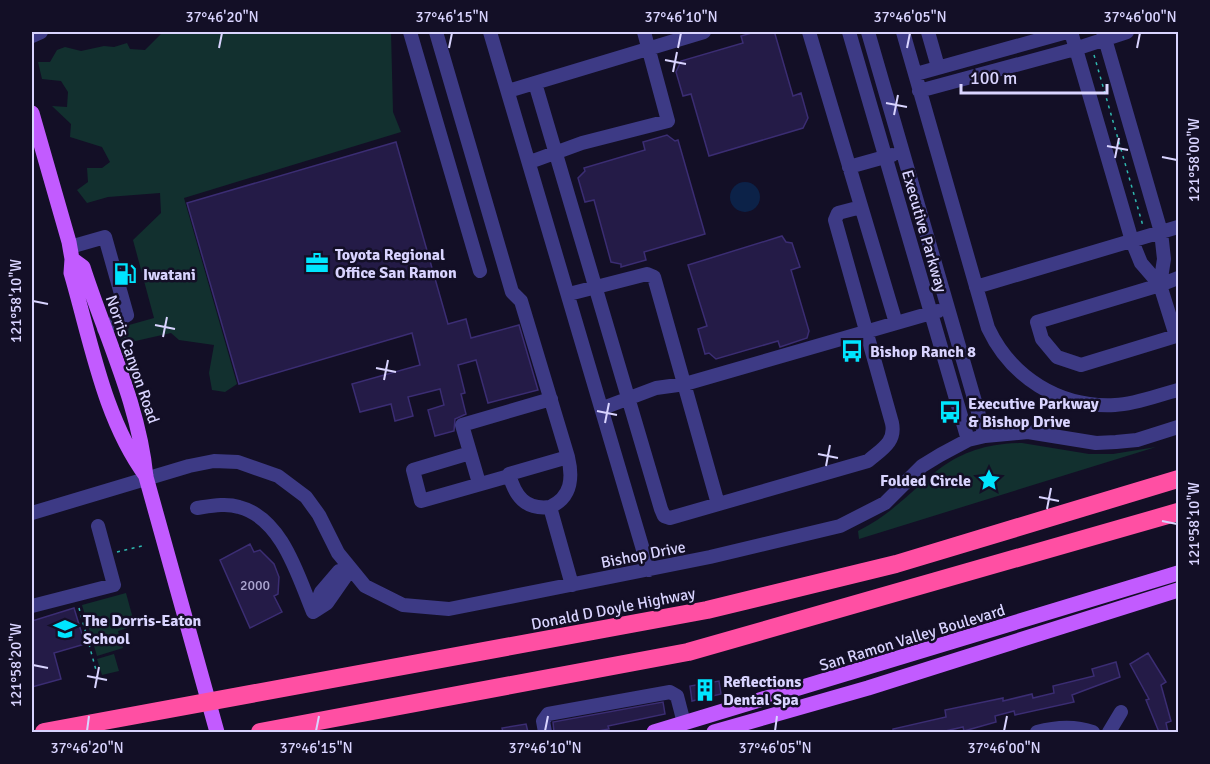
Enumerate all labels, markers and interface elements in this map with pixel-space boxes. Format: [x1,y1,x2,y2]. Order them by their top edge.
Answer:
text: 37°46'20"N [185,8,259,26]
text: 37°46'15"N [415,8,489,26]
text: 37°46'10"N [644,8,718,26]
text: 37°46'05"N [873,8,947,26]
text: 37°46'00"N [1103,8,1177,26]
scale bar [961,57,1106,95]
text: 100 m [970,67,1017,89]
text: 121°58'00"W [1185,118,1203,202]
street label: Executive Parkway [897,168,951,295]
place label: Toyota Regional Office San Ramon [335,245,457,283]
office icon: Toyota Regional Office San Ramon [304,250,330,276]
text: 121°58'10"W [7,259,25,343]
fuel station icon: Iwatani [112,261,138,287]
place label: Iwatani [143,265,196,285]
street label: Norris Canyon Road [101,293,163,426]
bus stop icon: Bishop Ranch 8 [839,338,865,364]
place label: Bishop Ranch 8 [870,342,976,362]
place label: Executive Parkway & Bishop Drive [968,394,1099,432]
bus stop icon: Executive Parkway & Bishop Drive [937,399,963,425]
place icon: Folded Circle [976,467,1002,493]
place label: Folded Circle [880,471,971,491]
text: 121°58'10"W [1185,482,1203,566]
street label: Bishop Drive [599,537,687,573]
house number: 2000 [240,577,270,594]
street label: Donald D Doyle Highway [529,583,697,635]
street label: San Ramon Valley Boulevard [817,600,1008,676]
place label: The Dorris-Eaton School [83,611,202,649]
school or university icon: The Dorris-Eaton School [52,616,78,642]
text: 121°58'20"W [7,623,25,707]
place label: Reflections Dental Spa [723,672,801,710]
building icon: Reflections Dental Spa [692,677,718,703]
text: 37°46'20"N [50,739,124,757]
text: 37°46'15"N [279,739,353,757]
text: 37°46'10"N [508,739,582,757]
text: 37°46'05"N [738,739,812,757]
text: 37°46'00"N [967,739,1041,757]

